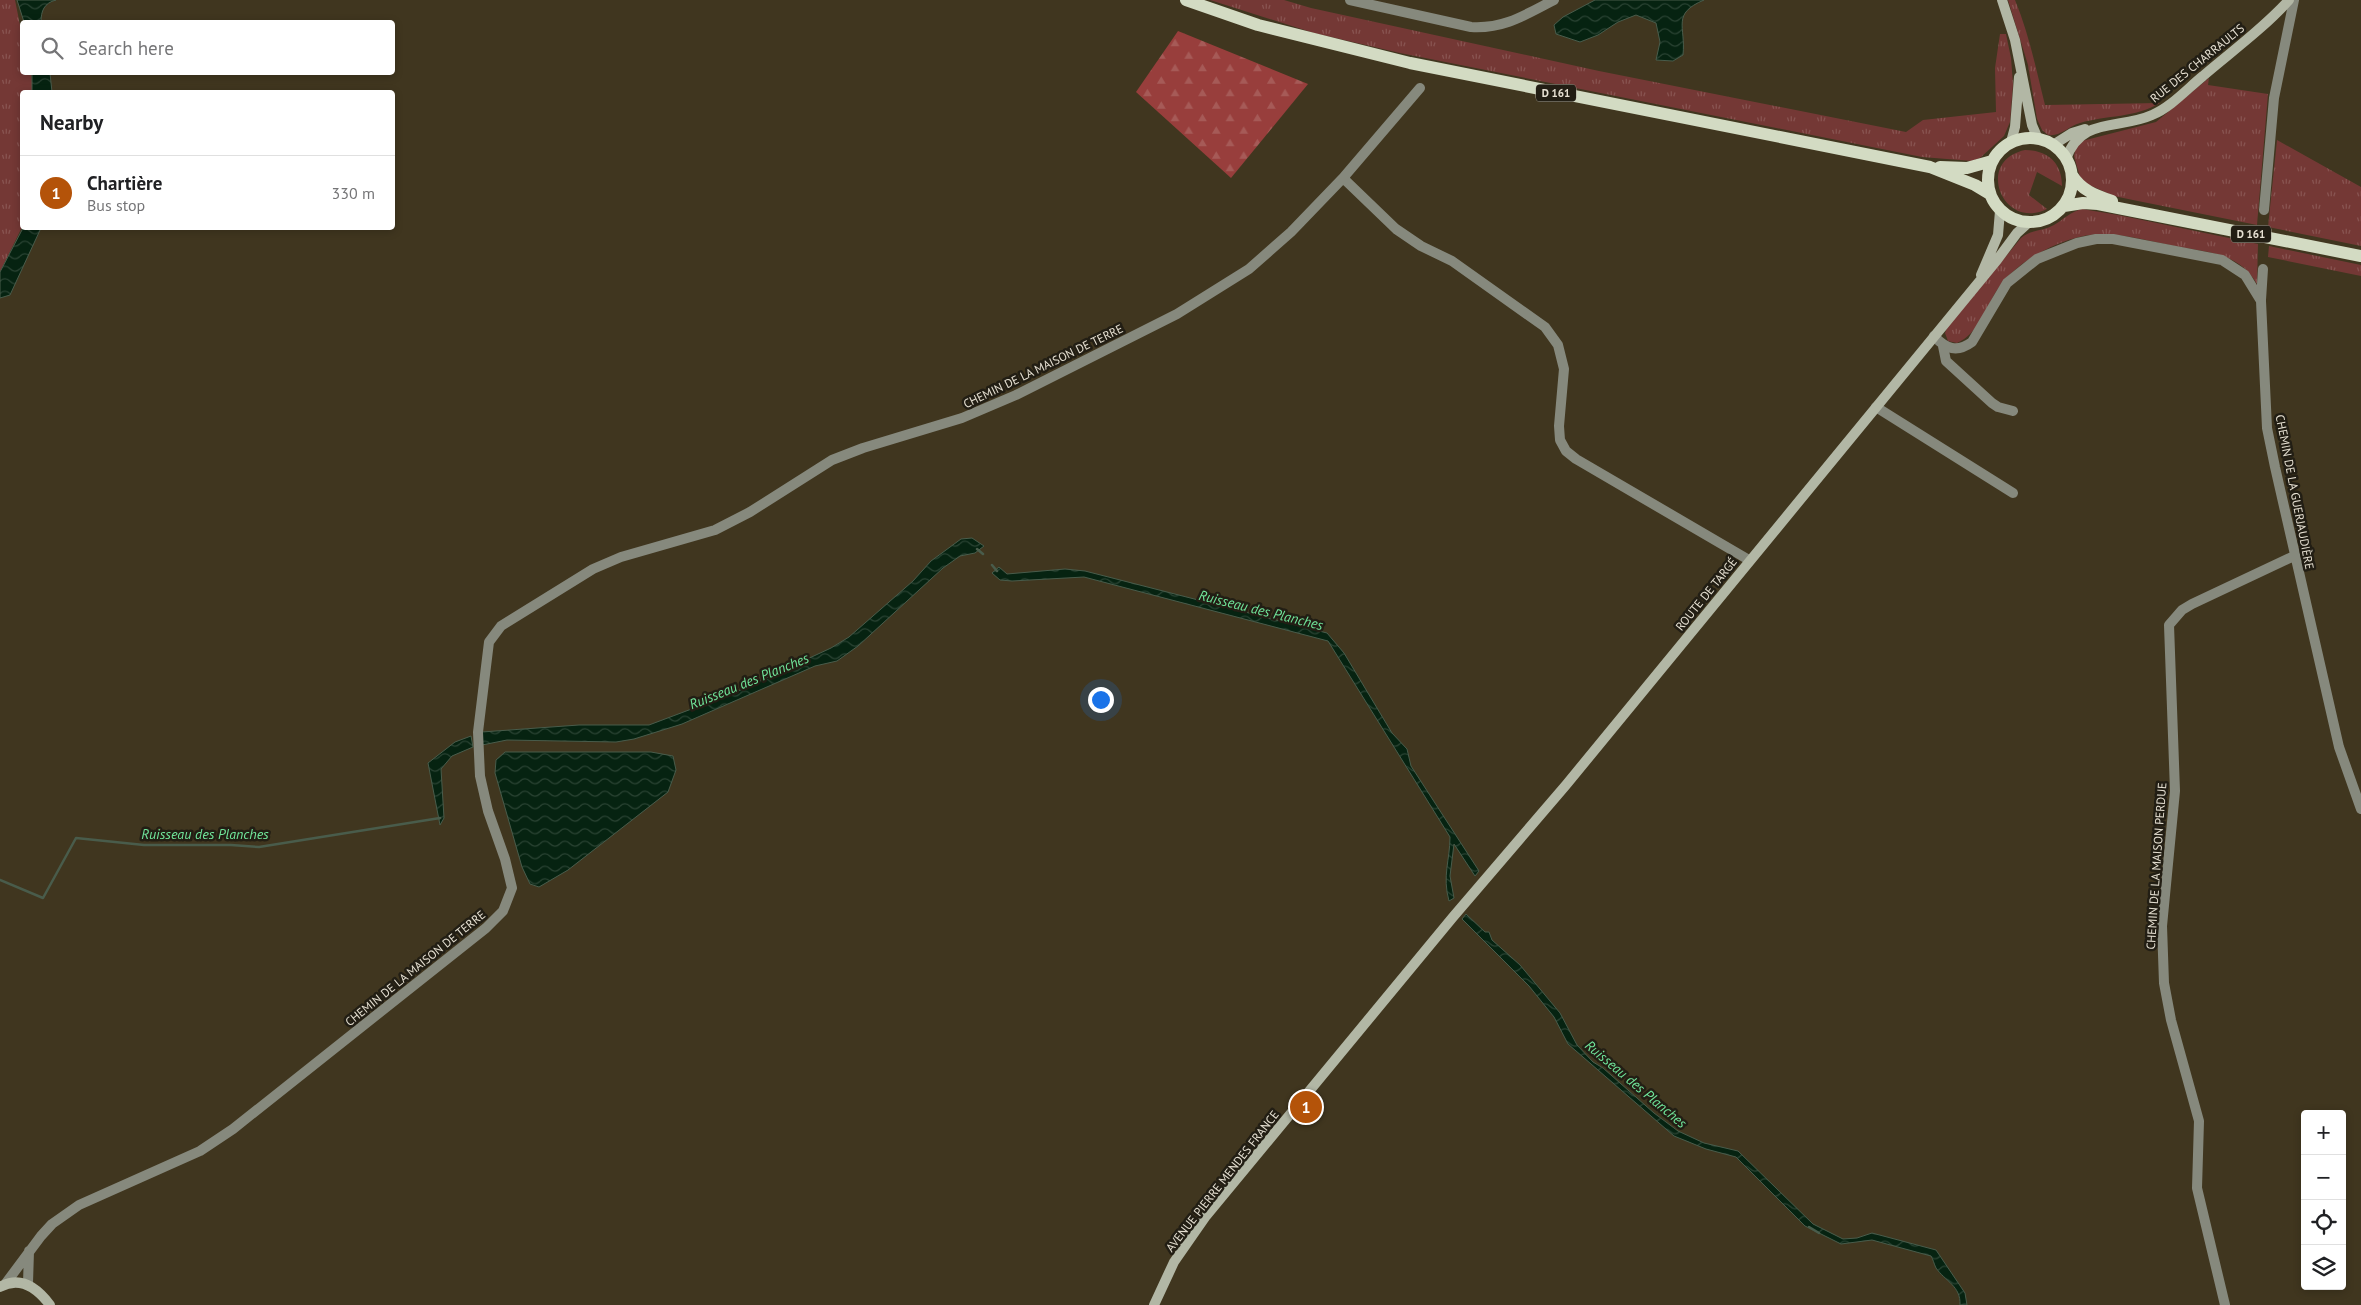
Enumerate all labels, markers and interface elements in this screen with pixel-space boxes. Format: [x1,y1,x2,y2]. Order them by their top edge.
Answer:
search box [20,20,395,75]
street label: RUE DES CHARRAULTS [2147,20,2247,106]
icon: search [38,34,66,62]
text: Search here [78,36,174,60]
road number: D 161 [1536,85,1576,102]
text: Nearby [40,109,103,136]
text: Chartière [87,171,162,195]
text: 1 [51,183,61,203]
text: 330 m [332,183,375,203]
text: Bus stop [87,195,145,215]
road number: D 161 [2231,225,2271,242]
street label: CHEMIN DE LA MAISON DE TERRE [961,321,1125,411]
street label: CHEMIN DE LA GUERJAUDIÈRE [2273,413,2317,571]
street label: ROUTE DE TARGÉ [1672,555,1740,633]
water label: Ruisseau des Planches [1197,586,1325,634]
water label: Ruisseau des Planches [687,649,812,713]
your location [1088,687,1114,713]
street label: CHEMIN DE LA MAISON PERDUE [2143,782,2169,950]
water label: Ruisseau des Planches [141,825,269,843]
street label: CHEMIN DE LA MAISON DE TERRE [342,907,488,1029]
water label: Ruisseau des Planches [1581,1036,1691,1132]
pin: 1 [1290,1088,1322,1126]
street label: AVENUE PIERRE MENDES FRANCE [1162,1107,1282,1255]
map controls [2301,1110,2346,1290]
button: + [2301,1110,2346,1155]
button: − [2301,1155,2346,1200]
button: locate [2301,1200,2346,1245]
button: layers [2301,1245,2346,1290]

